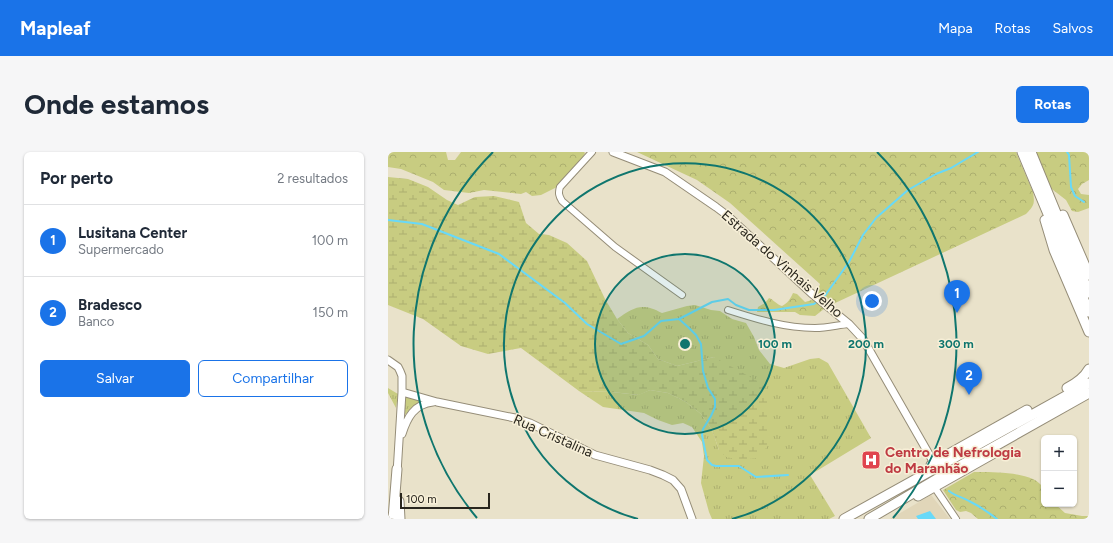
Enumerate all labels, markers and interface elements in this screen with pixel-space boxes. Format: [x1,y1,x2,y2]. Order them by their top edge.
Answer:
text: Mapleaf [20,17,91,40]
text: Mapa [938,20,973,37]
text: Rotas [995,20,1030,37]
text: Salvos [1052,20,1093,37]
button: Rotas [1016,86,1089,123]
text: Onde estamos [24,87,209,121]
text: Por perto [40,168,113,188]
text: 2 resultados [277,171,348,186]
street label: Estrada do Vinhais Velho [718,207,846,321]
text: Lusitana Center [78,224,187,242]
text: 1 [50,233,56,248]
text: 100 m [312,233,348,248]
text: Supermercado [78,242,164,257]
pin: 1 [944,280,970,313]
your location [862,291,882,311]
text: Bradesco [78,296,142,314]
text: 2 [49,305,57,320]
text: 150 m [313,305,348,320]
text: Banco [78,314,114,329]
centre of rings [678,337,692,351]
text: 100 m [758,337,792,351]
text: 200 m [848,337,884,351]
text: 300 m [938,337,974,351]
button: Salvar [40,360,190,397]
button: Compartilhar [198,360,348,397]
pin: 2 [956,362,982,395]
street label: Rua Cristalina [511,411,595,461]
map controls [1041,435,1077,507]
button: + [1041,435,1077,471]
place label: Centro de Nefrologia do Maranhão [885,444,1021,477]
hospital icon: Centro de Nefrologia do Maranhão [860,449,882,471]
button: − [1041,471,1077,507]
scale bar [400,491,490,510]
text: 100 m [406,493,437,506]

